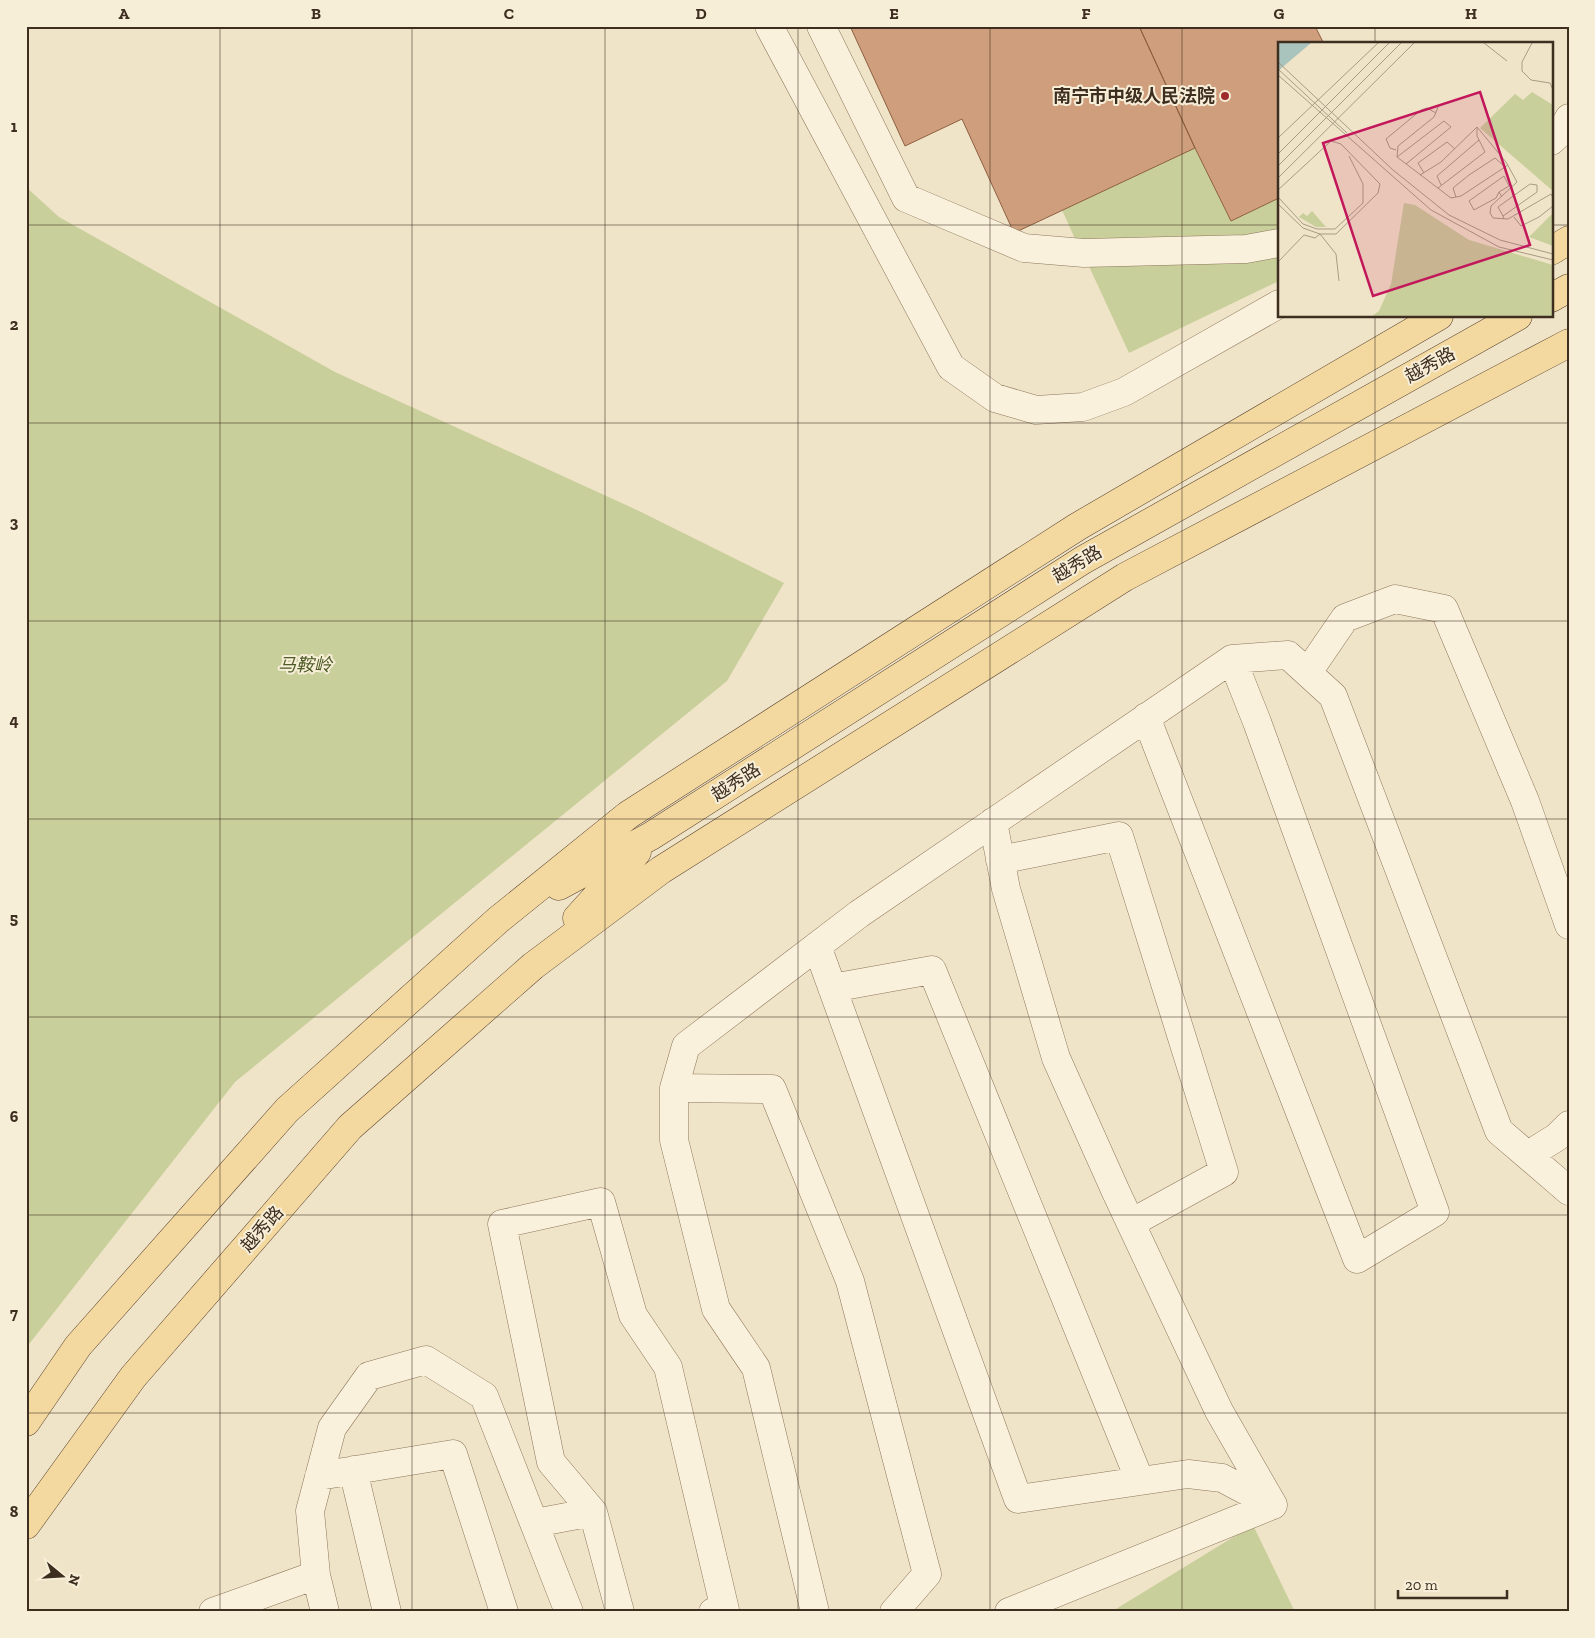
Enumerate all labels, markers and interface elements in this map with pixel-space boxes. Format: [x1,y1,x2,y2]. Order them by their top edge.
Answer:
text: A [119,4,130,23]
text: B [311,4,321,23]
text: C [504,4,514,23]
text: D [695,4,707,23]
text: E [889,4,899,23]
text: F [1081,4,1091,23]
text: G [1274,4,1285,23]
text: H [1465,4,1477,23]
inset map [1278,42,1552,318]
place label: 南宁市中级人民法院 [1053,85,1215,107]
marker: 南宁市中级人民法院 [1219,90,1231,102]
text: 1 [11,117,18,136]
text: 2 [10,315,19,334]
street label: 越秀路 [1401,342,1459,388]
text: 3 [10,513,19,532]
street label: 越秀路 [1048,541,1106,587]
park label: 马鞍岭 [278,654,334,676]
text: 4 [9,711,19,730]
street label: 越秀路 [707,758,765,806]
text: 5 [10,909,18,928]
text: 6 [10,1107,19,1126]
street label: 越秀路 [236,1201,288,1257]
text: 7 [10,1304,18,1323]
text: 8 [10,1502,19,1521]
north arrow [38,1550,88,1600]
scale bar [1398,1568,1506,1600]
text: N [64,1572,84,1588]
text: 20 m [1405,1576,1438,1594]

